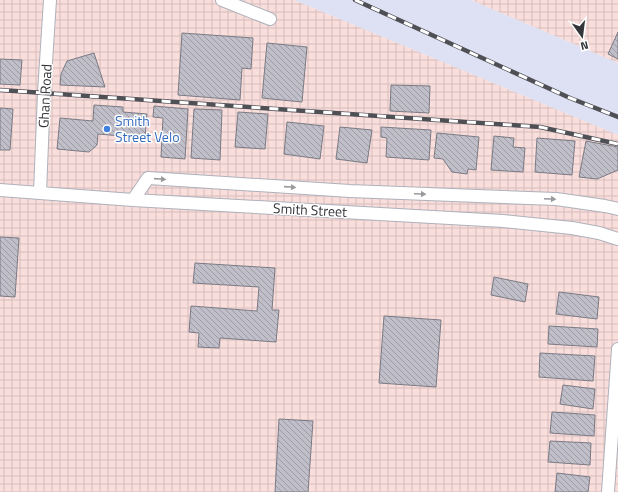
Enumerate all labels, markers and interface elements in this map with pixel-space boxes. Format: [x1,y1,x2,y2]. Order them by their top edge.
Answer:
north arrow [562,16,602,56]
text: N [579,37,590,54]
street label: Ghan Road [32,63,57,129]
place label: Smith Street Velo [115,110,180,147]
marker: Smith Street Velo [102,124,112,134]
one-way arrow [154,176,166,183]
one-way arrow [284,184,296,191]
one-way arrow [414,190,426,197]
one-way arrow [544,196,556,203]
street label: Smith Street [273,197,348,222]

